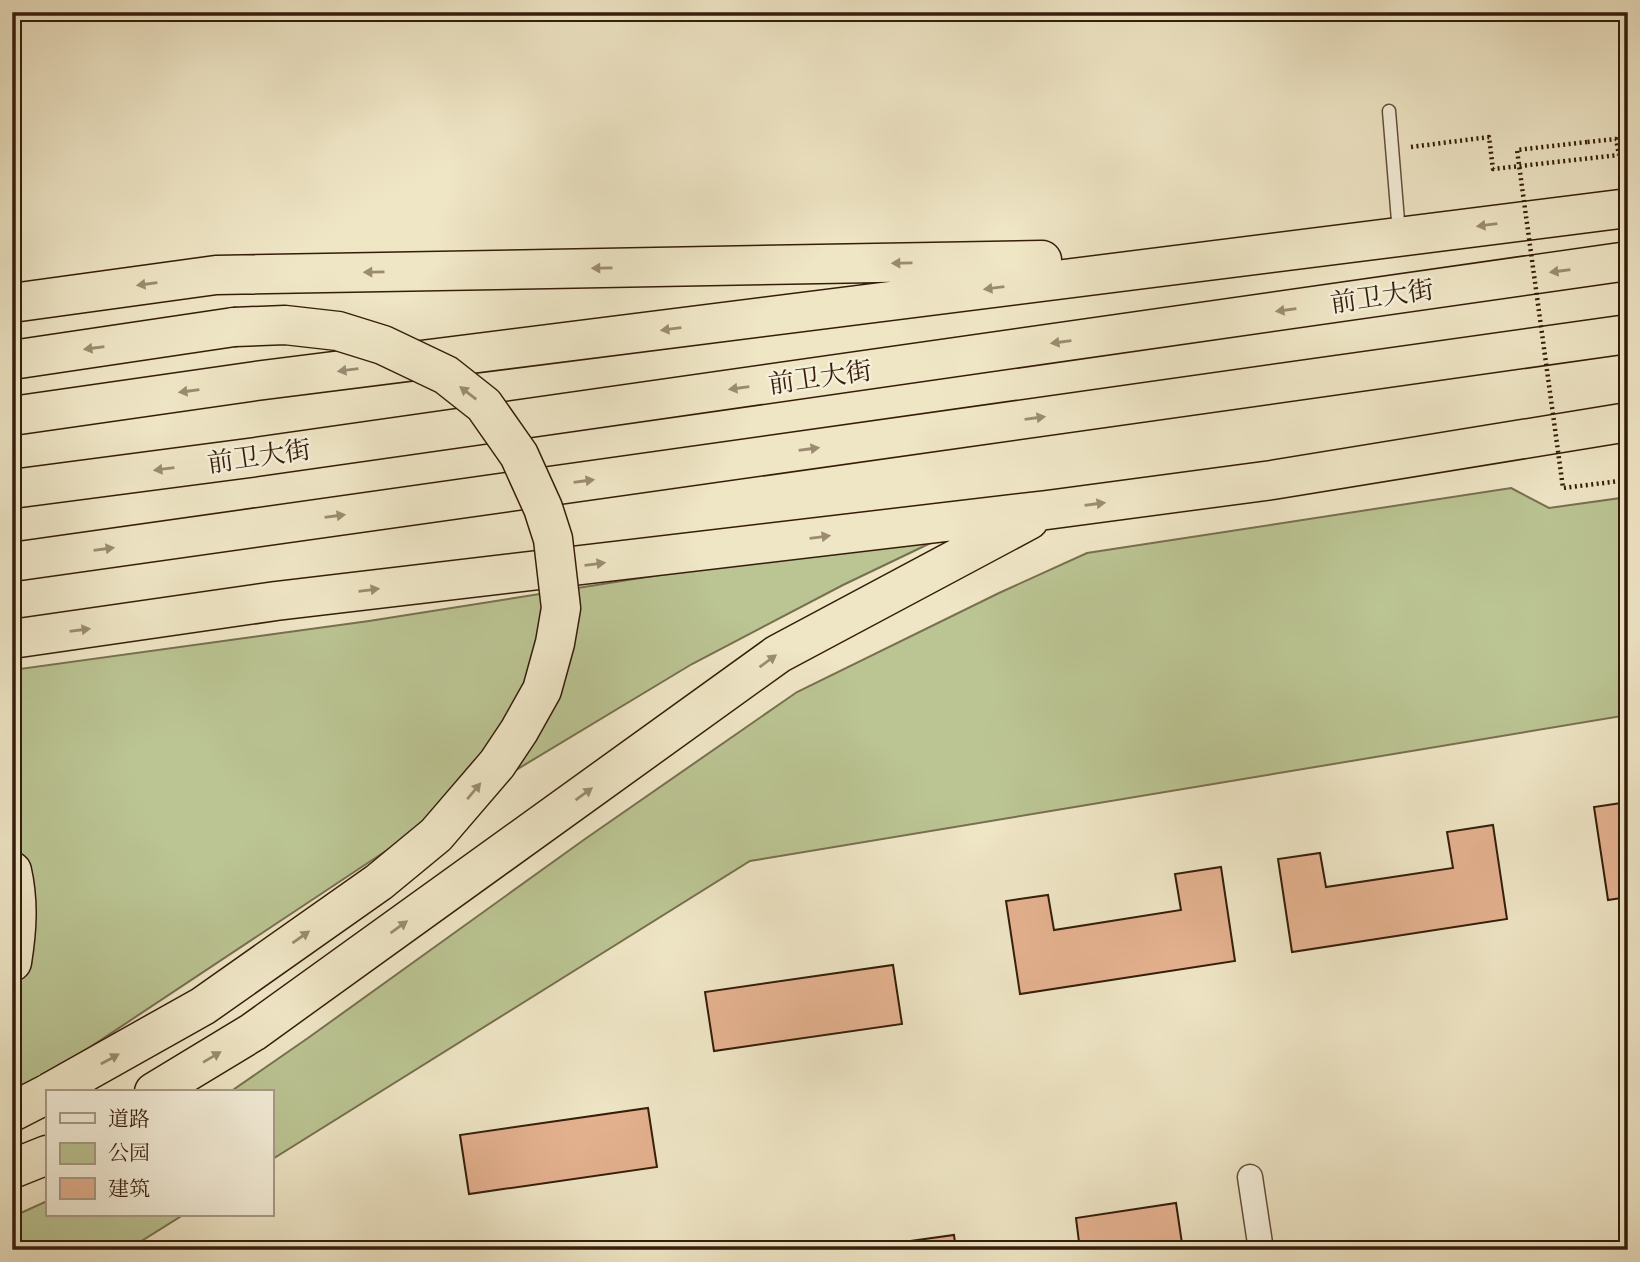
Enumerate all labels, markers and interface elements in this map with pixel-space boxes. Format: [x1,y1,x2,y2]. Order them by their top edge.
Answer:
one-way arrow [1476,220,1498,231]
one-way arrow [891,257,913,268]
one-way arrow [590,262,612,274]
one-way arrow [363,266,385,278]
one-way arrow [1549,266,1571,277]
street label: 前卫大街 [1328,274,1436,320]
one-way arrow [136,279,158,290]
one-way arrow [983,282,1005,293]
one-way arrow [1275,305,1297,316]
one-way arrow [660,323,682,334]
one-way arrow [1050,337,1072,348]
one-way arrow [83,343,105,354]
street label: 前卫大街 [766,355,874,401]
one-way arrow [337,364,359,375]
one-way arrow [728,383,750,394]
one-way arrow [459,385,477,400]
one-way arrow [178,386,200,397]
one-way arrow [1024,412,1046,423]
street label: 前卫大街 [205,434,313,480]
one-way arrow [799,443,821,454]
one-way arrow [153,464,175,475]
one-way arrow [573,475,595,486]
one-way arrow [1084,498,1106,509]
one-way arrow [324,510,346,521]
one-way arrow [810,531,832,542]
one-way arrow [93,543,115,554]
one-way arrow [584,558,606,569]
one-way arrow [358,585,380,596]
one-way arrow [69,624,91,635]
one-way arrow [759,654,777,668]
one-way arrow [466,782,481,799]
one-way arrow [574,787,593,801]
one-way arrow [390,920,408,934]
one-way arrow [292,930,310,944]
one-way arrow [203,1050,222,1063]
one-way arrow [100,1054,120,1066]
legend [46,1090,273,1216]
text: 道路 [108,1107,150,1133]
text: 公园 [108,1141,150,1167]
text: 建筑 [108,1177,150,1203]

